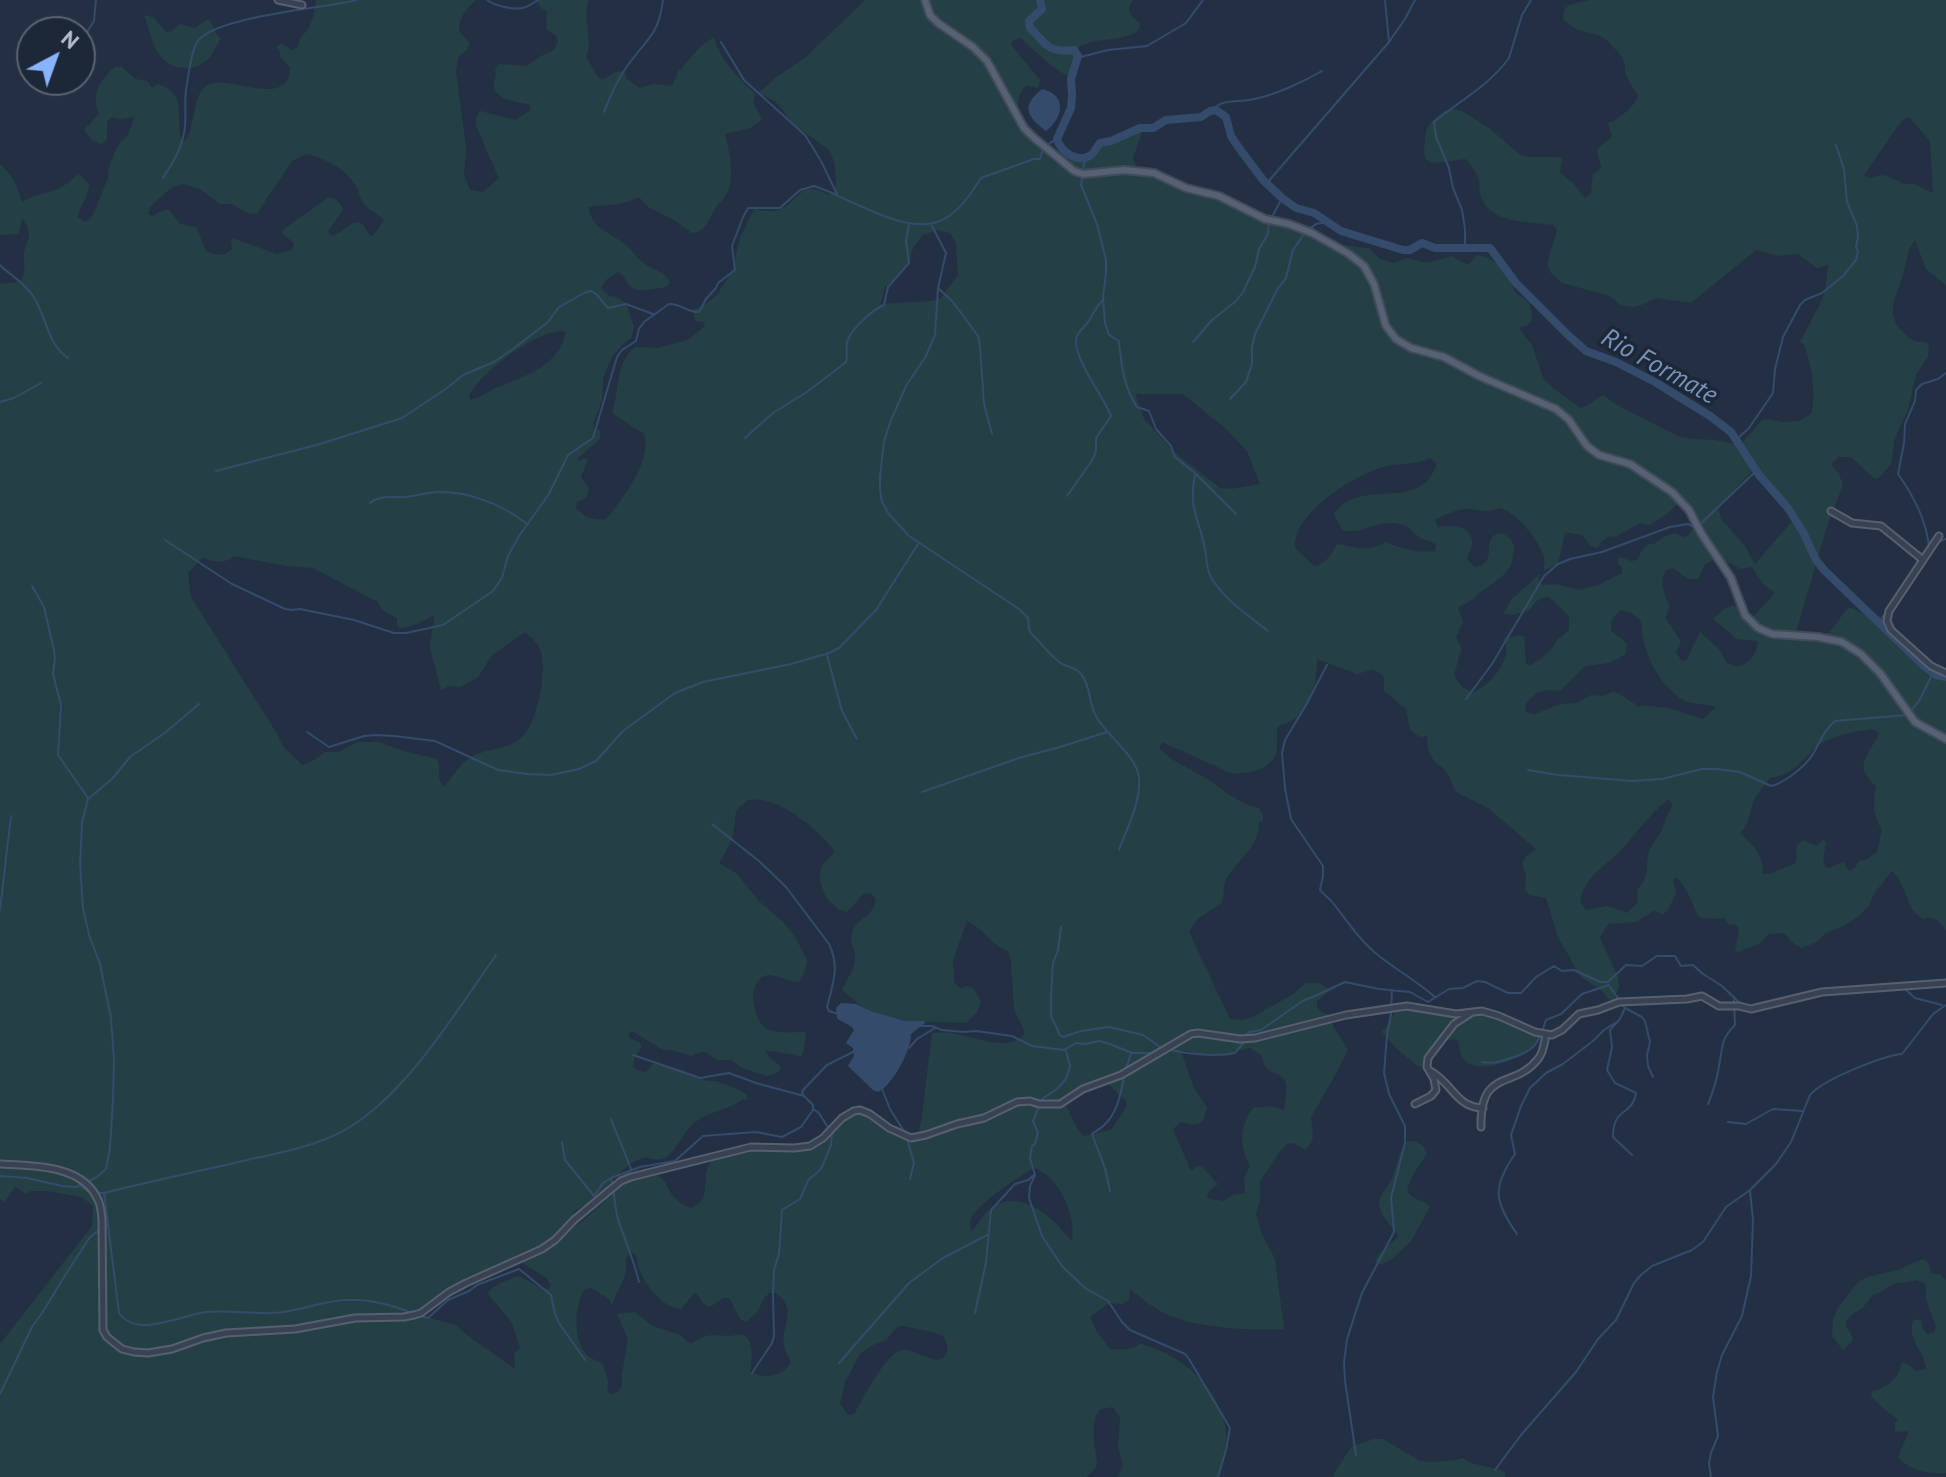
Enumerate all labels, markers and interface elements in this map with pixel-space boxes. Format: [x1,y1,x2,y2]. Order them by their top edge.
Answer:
north arrow [16,16,96,96]
text: N [56,24,85,55]
water label: Rio Formate [1596,322,1722,412]

